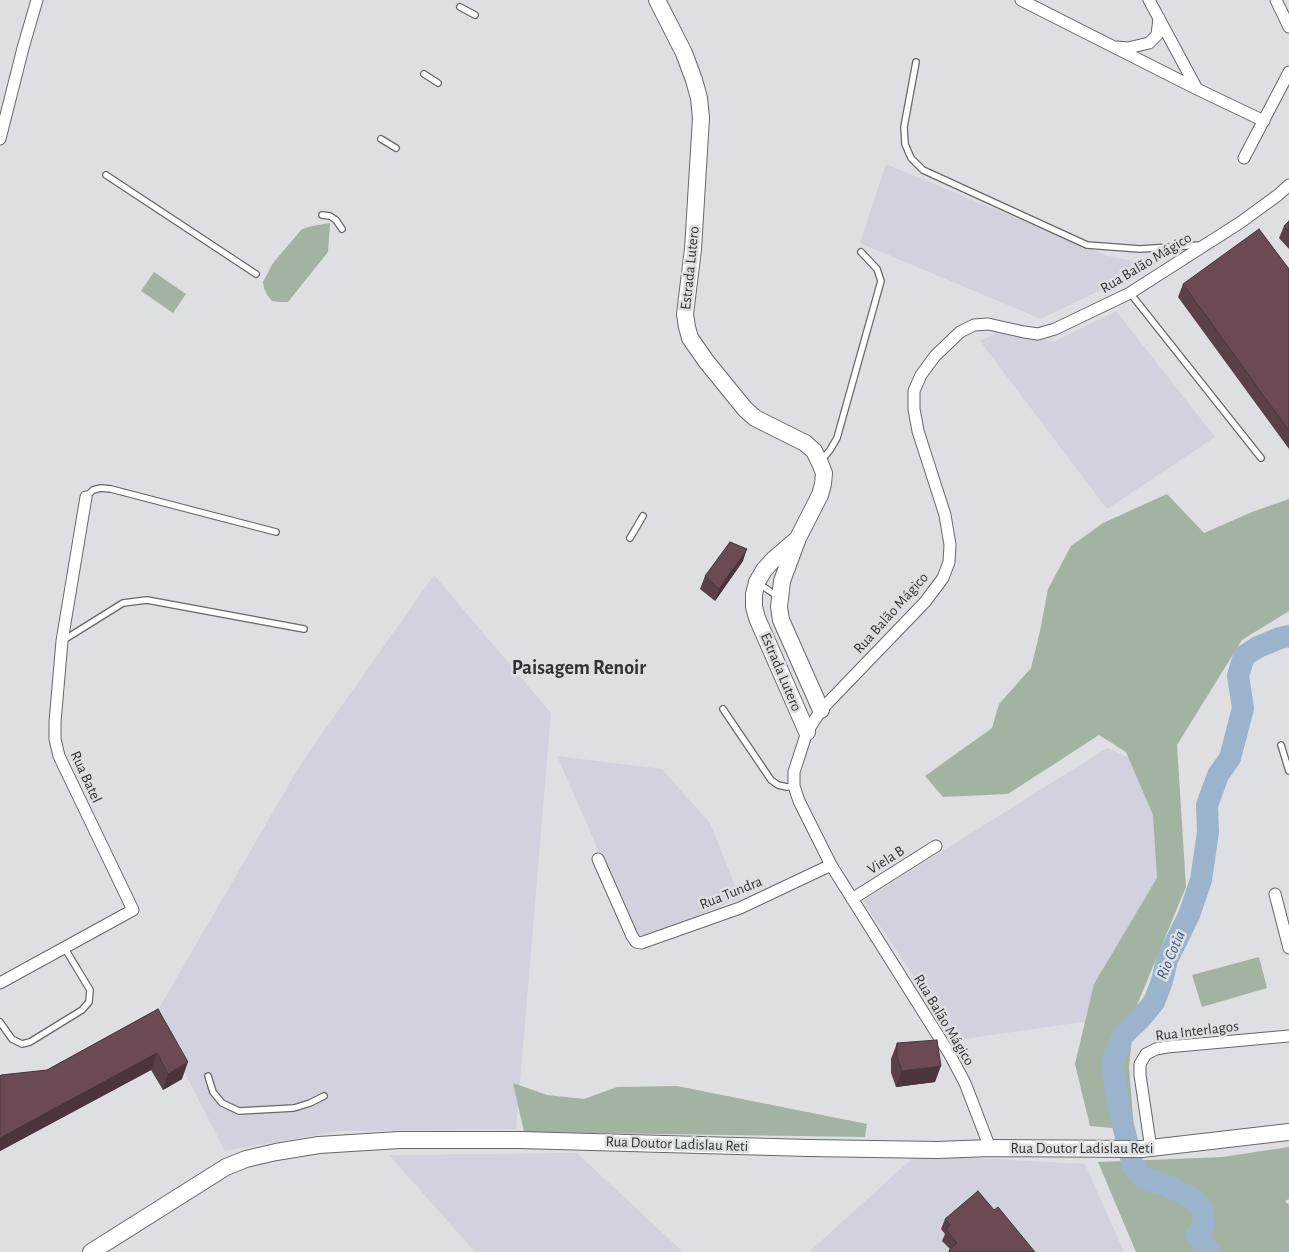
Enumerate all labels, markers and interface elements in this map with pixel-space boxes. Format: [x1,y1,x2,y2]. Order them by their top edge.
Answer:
street label: Estrada Lutero [677,225,703,311]
street label: Rua Balão Mágico [1097,229,1195,297]
street label: Rua Balão Mágico [850,569,932,657]
street label: Estrada Lutero [756,630,806,714]
district label: Paisagem Renoir [512,656,646,680]
street label: Rua Batel [66,748,106,806]
street label: Viela B [864,842,908,878]
street label: Rua Tundra [697,872,765,914]
water label: Rio Cotia [1152,928,1190,982]
street label: Rua Balão Mágico [910,971,978,1069]
street label: Rua Interlagos [1154,1017,1240,1045]
street label: Rua Doutor Ladislau Reti [605,1133,749,1155]
street label: Rua Doutor Ladislau Reti [1011,1139,1153,1157]

